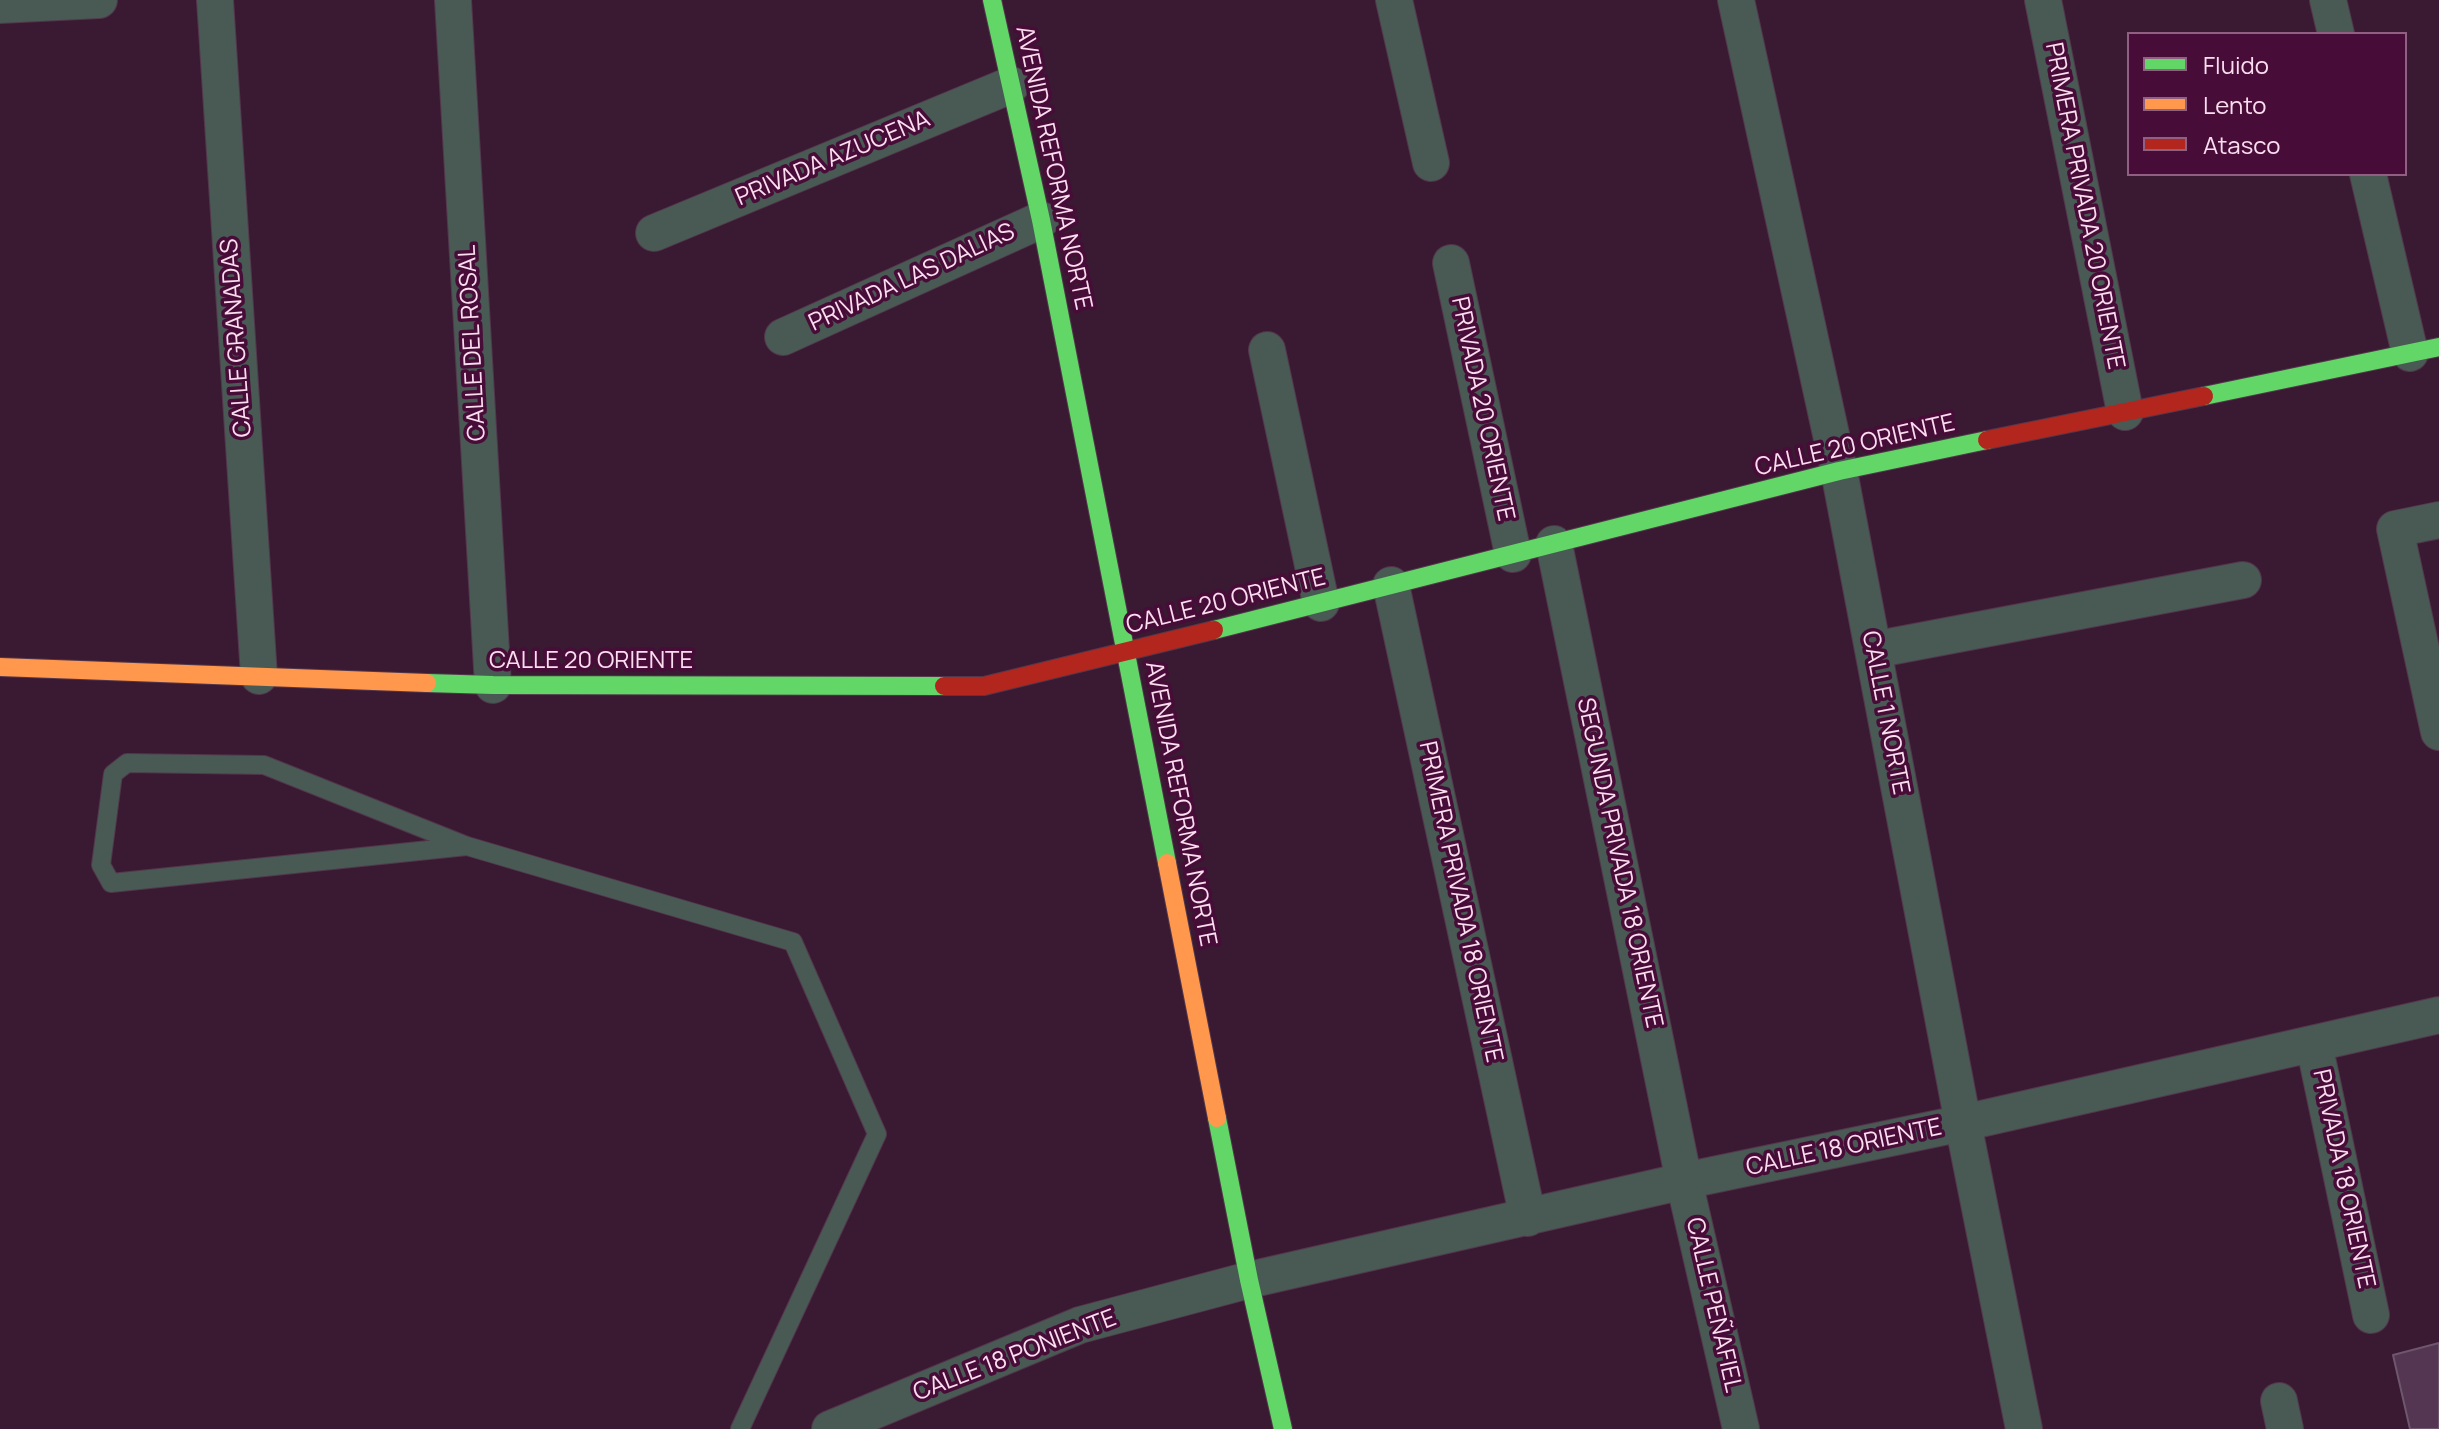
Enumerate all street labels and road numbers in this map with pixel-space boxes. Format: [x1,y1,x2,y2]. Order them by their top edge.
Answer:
street label: AVENIDA REFORMA NORTE [1009,23,1097,313]
street label: PRIMERA PRIVADA 20 ORIENTE [2038,40,2130,372]
street label: PRIVADA AZUCENA [732,105,934,213]
street label: PRIVADA LAS DALIAS [805,218,1019,338]
street label: CALLE GRANADAS [216,238,258,438]
street label: CALLE DEL ROSAL [453,244,493,442]
street label: PRIVADA 20 ORIENTE [1444,294,1520,524]
street label: CALLE 20 ORIENTE [1752,409,1958,483]
street label: CALLE 20 ORIENTE [1123,563,1329,641]
street label: CALLE 1 NORTE [1855,629,1915,797]
street label: CALLE 20 ORIENTE [489,647,693,675]
street label: AVENIDA REFORMA NORTE [1138,659,1222,949]
street label: SEGUNDA PRIVADA 18 ORIENTE [1570,695,1668,1031]
street label: PRIMERA PRIVADA 18 ORIENTE [1412,739,1508,1065]
street label: PRIVADA 18 ORIENTE [2306,1067,2380,1291]
street label: CALLE 18 ORIENTE [1744,1113,1944,1183]
street label: CALLE PEÑAFIEL [1679,1215,1747,1395]
street label: CALLE 18 PONIENTE [909,1304,1121,1408]

